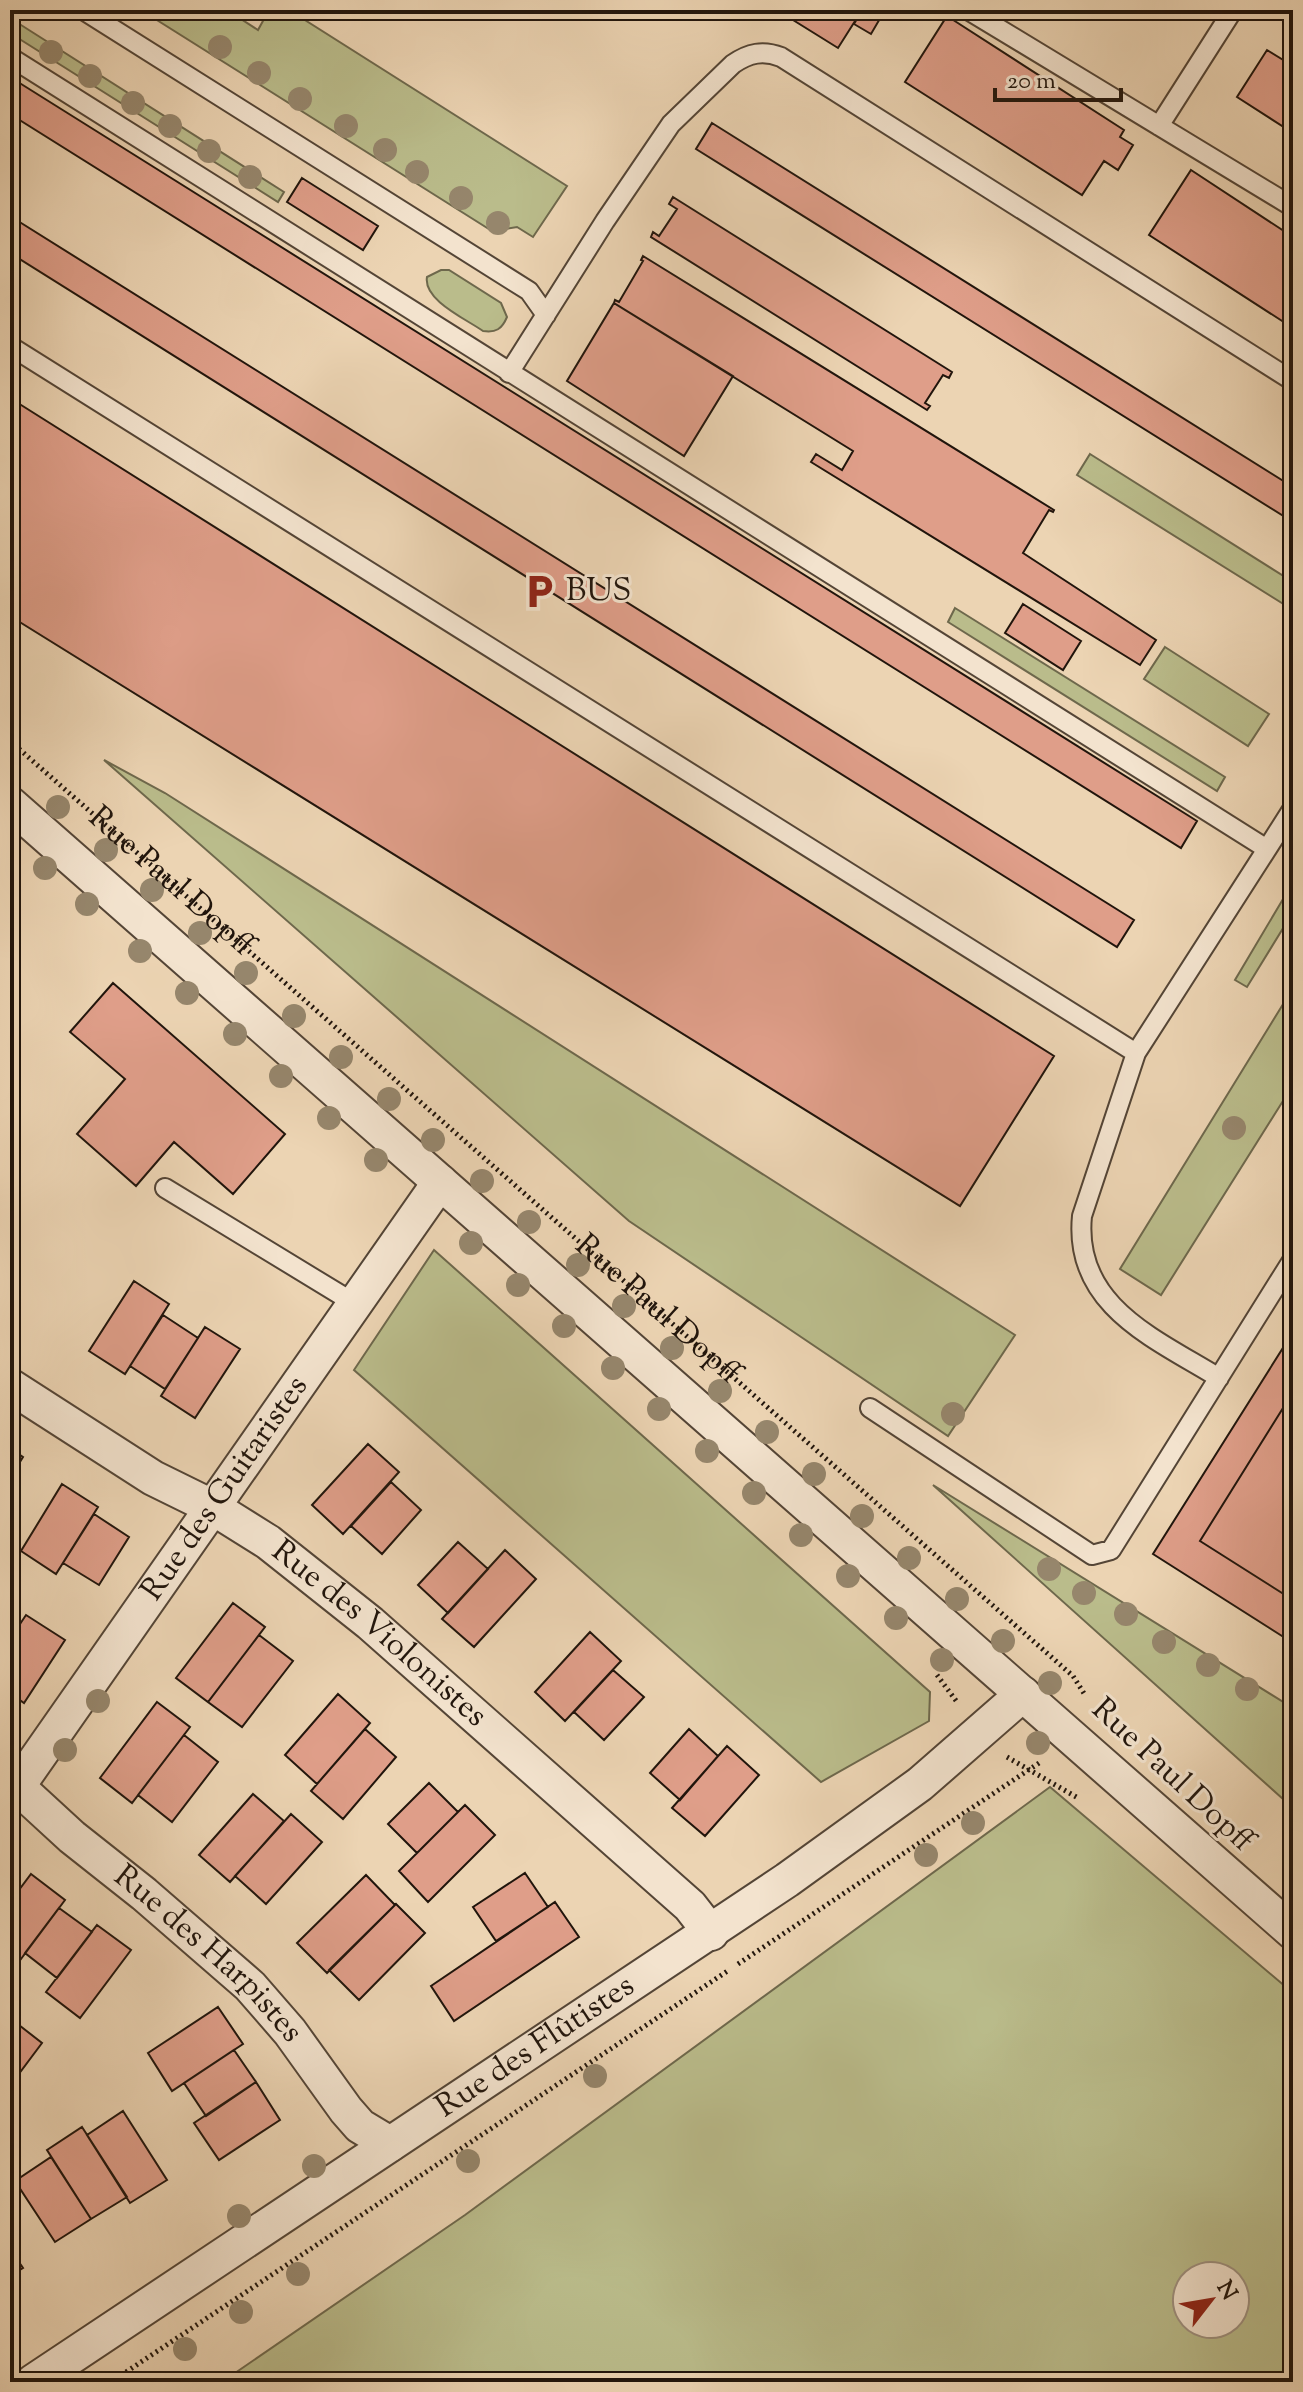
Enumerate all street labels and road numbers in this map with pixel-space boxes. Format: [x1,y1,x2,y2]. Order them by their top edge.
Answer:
street label: Rue Paul Dopff [77,796,265,969]
street label: Rue Paul Dopff [564,1224,752,1397]
street label: Rue des Guitaristes [131,1367,320,1611]
street label: Rue des Violonistes [261,1530,497,1739]
street label: Rue Paul Dopff [1080,1688,1265,1865]
street label: Rue des Harpistes [103,1855,314,2052]
street label: Rue des Flûtistes [427,1964,644,2130]

